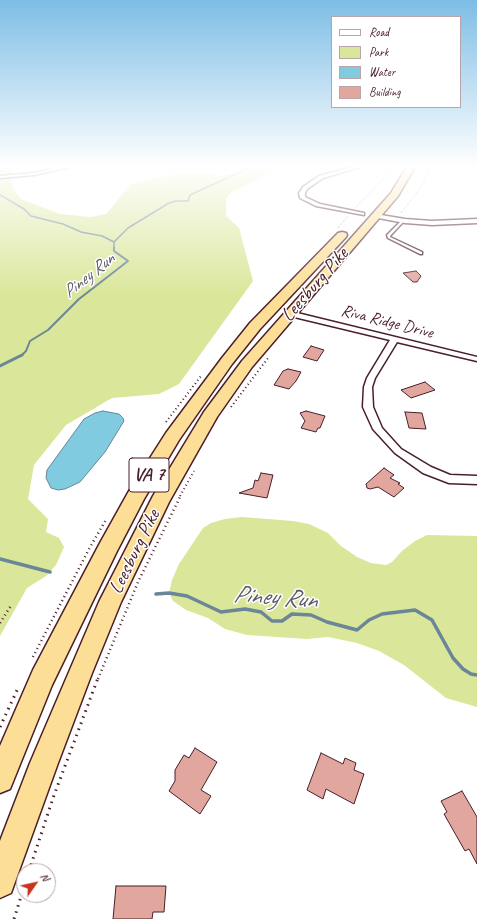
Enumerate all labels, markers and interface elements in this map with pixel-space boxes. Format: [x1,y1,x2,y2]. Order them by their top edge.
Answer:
legend [331,16,461,108]
text: Road [369,24,389,40]
text: Park [369,44,388,60]
text: Water [369,64,395,80]
text: Building [369,84,401,100]
street label: Leesburg Pike [276,243,354,327]
water label: Piney Run [59,249,119,303]
street label: Riva Ridge Drive [339,301,435,343]
road number: VA 7 [129,458,169,492]
street label: Leesburg Pike [104,506,166,598]
water label: Piney Run [232,580,318,616]
north arrow [16,863,56,903]
text: N [37,870,53,884]

